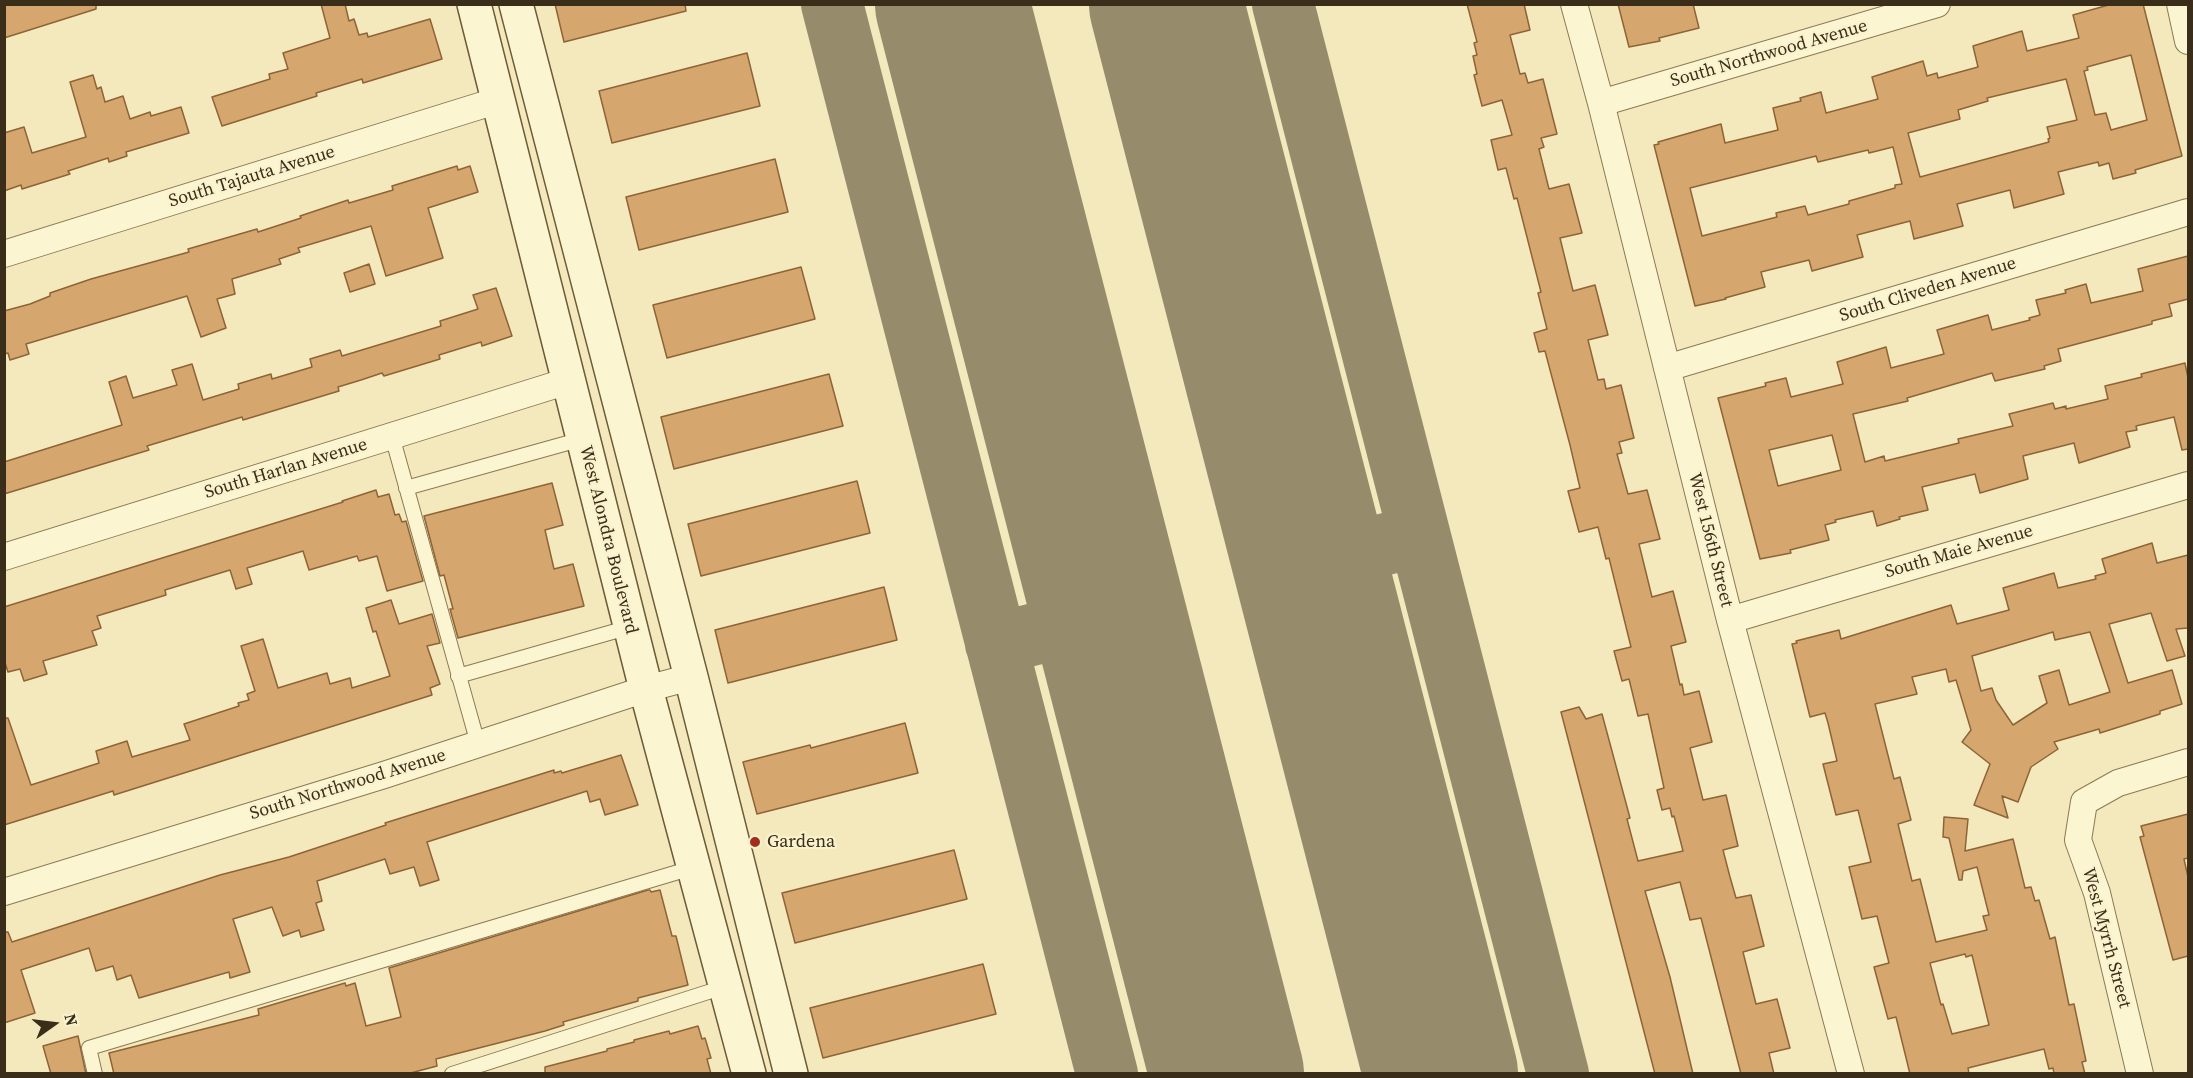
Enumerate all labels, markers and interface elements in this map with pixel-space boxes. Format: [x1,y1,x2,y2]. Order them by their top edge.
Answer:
street label: South Northwood Avenue [1668,16,1870,92]
street label: South Tajauta Avenue [166,141,338,213]
street label: South Cliveden Avenue [1837,253,2019,327]
street label: South Harlan Avenue [202,434,370,504]
street label: West Alondra Boulevard [574,443,642,637]
street label: West 156th Street [1683,471,1737,609]
street label: South Maie Avenue [1882,521,2036,583]
street label: South Northwood Avenue [247,745,449,825]
place label: Gardena [767,831,835,853]
marker: Gardena [748,835,762,849]
street label: West Myrrh Street [2077,865,2135,1011]
north arrow [24,994,84,1054]
text: N [59,1011,84,1028]

